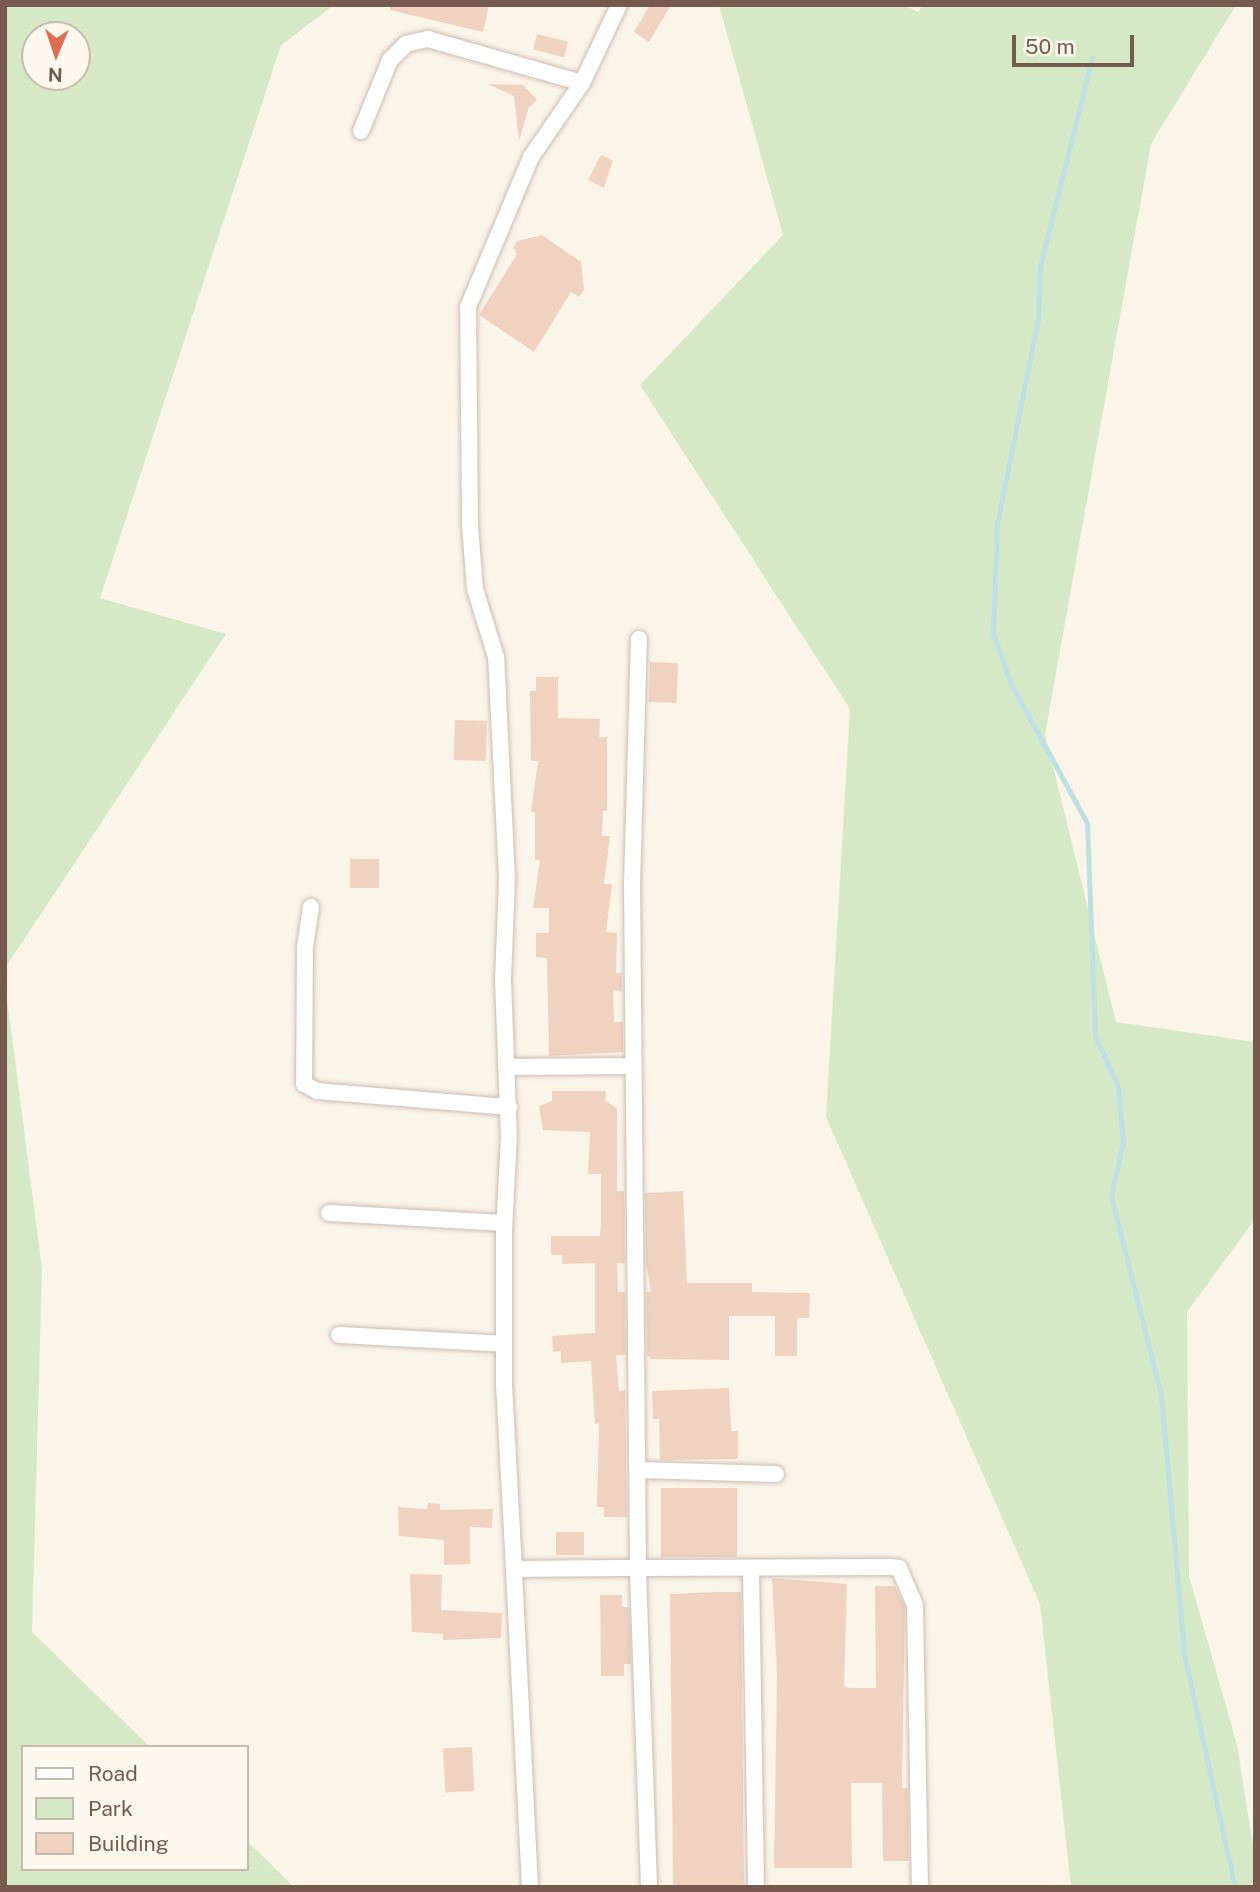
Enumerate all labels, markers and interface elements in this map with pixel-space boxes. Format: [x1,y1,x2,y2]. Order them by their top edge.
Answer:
north arrow [21,21,91,91]
scale bar [1015,21,1138,65]
text: 50 m [1025,34,1075,59]
text: N [48,64,63,86]
legend [21,1745,248,1871]
text: Road [88,1761,138,1786]
text: Park [88,1796,133,1821]
text: Building [88,1831,169,1856]

